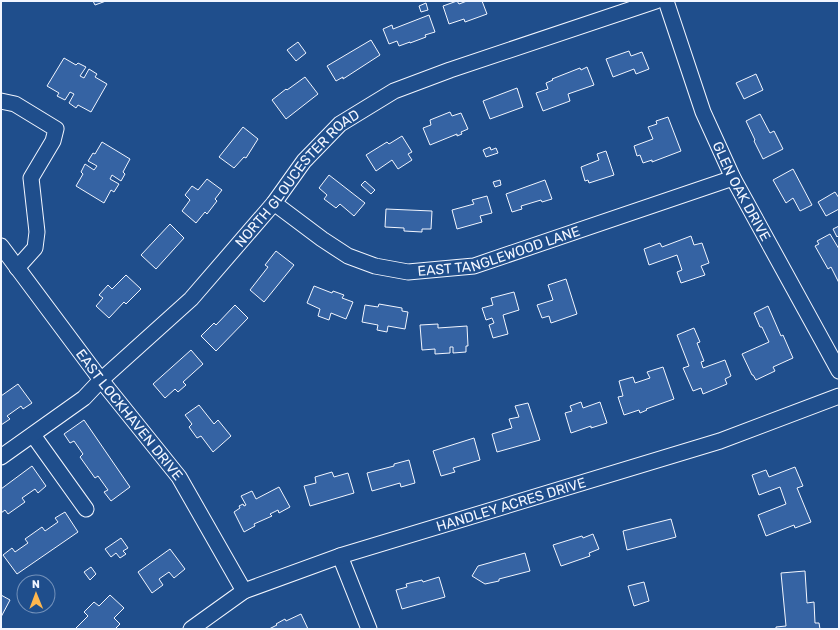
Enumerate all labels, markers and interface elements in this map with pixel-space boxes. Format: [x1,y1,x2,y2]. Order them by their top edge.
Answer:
street label: NORTH GLOUCESTER ROAD [232,106,363,251]
street label: GLEN OAK DRIVE [708,139,774,244]
street label: EAST TANGLEWOOD LANE [417,223,582,280]
street label: EAST LOCKHAVEN DRIVE [72,346,186,484]
street label: HANDLEY ACRES DRIVE [434,474,588,535]
north arrow [16,574,56,614]
text: N [32,578,40,591]

